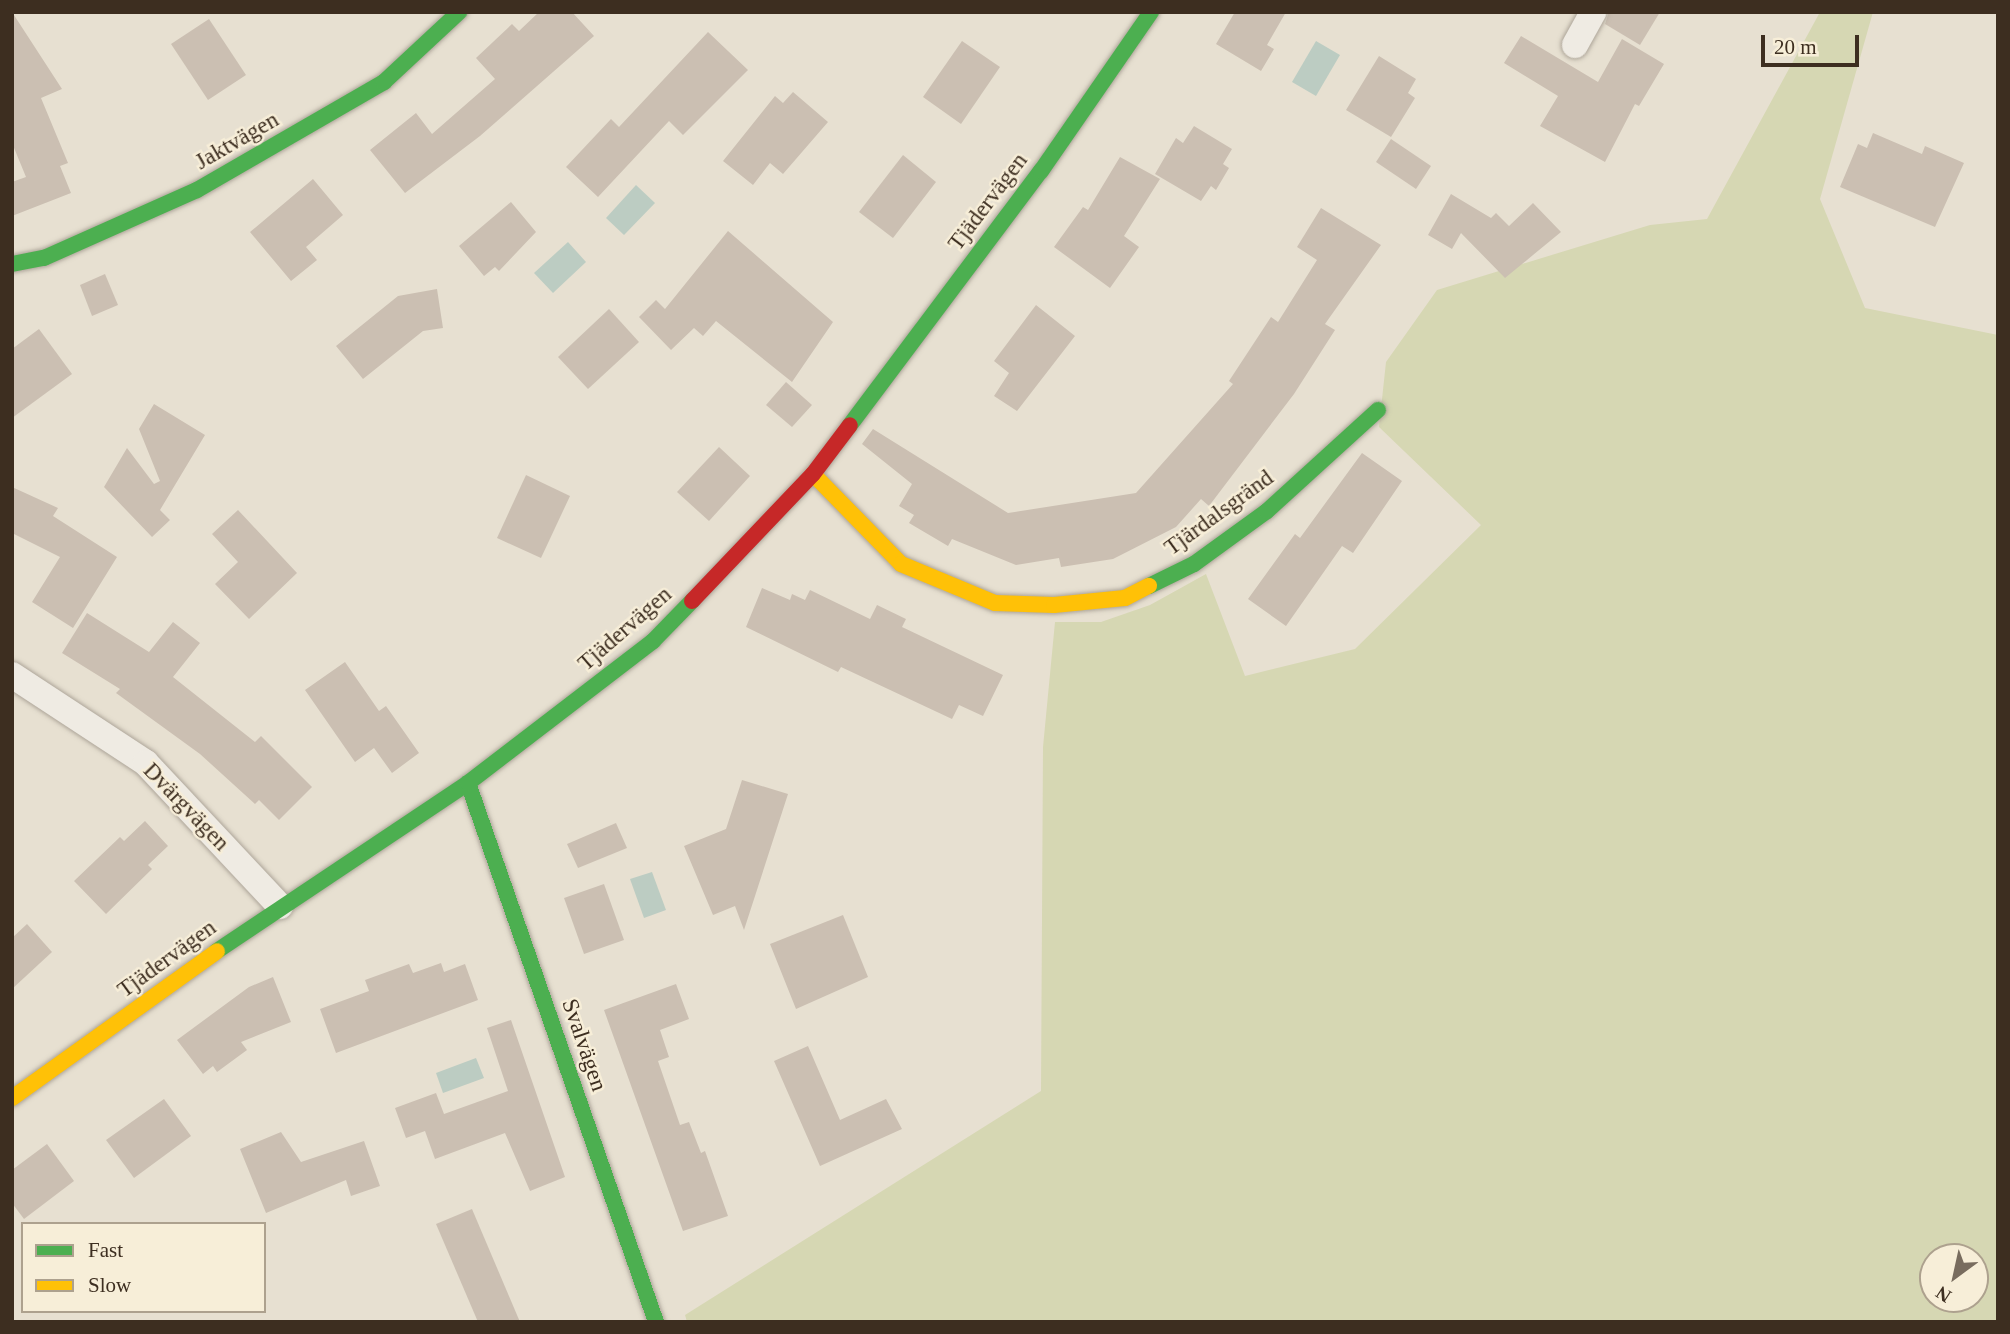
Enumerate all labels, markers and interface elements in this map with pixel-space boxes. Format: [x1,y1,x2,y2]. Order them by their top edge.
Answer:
scale bar [1765,21,1863,65]
text: 20 m [1774,35,1817,59]
street label: Jaktvägen [190,106,284,176]
street label: Tjädervägen [942,148,1034,256]
street label: Tjärdalsgränd [1159,464,1279,562]
street label: Tjädervägen [573,581,677,677]
street label: Dvärgvägen [137,757,235,857]
street label: Tjädervägen [112,914,222,1004]
street label: Svalvägen [555,995,613,1095]
legend [21,1222,266,1313]
text: Fast [88,1238,123,1262]
north arrow [1919,1243,1989,1313]
text: Slow [88,1273,131,1297]
text: N [1932,1282,1955,1307]

